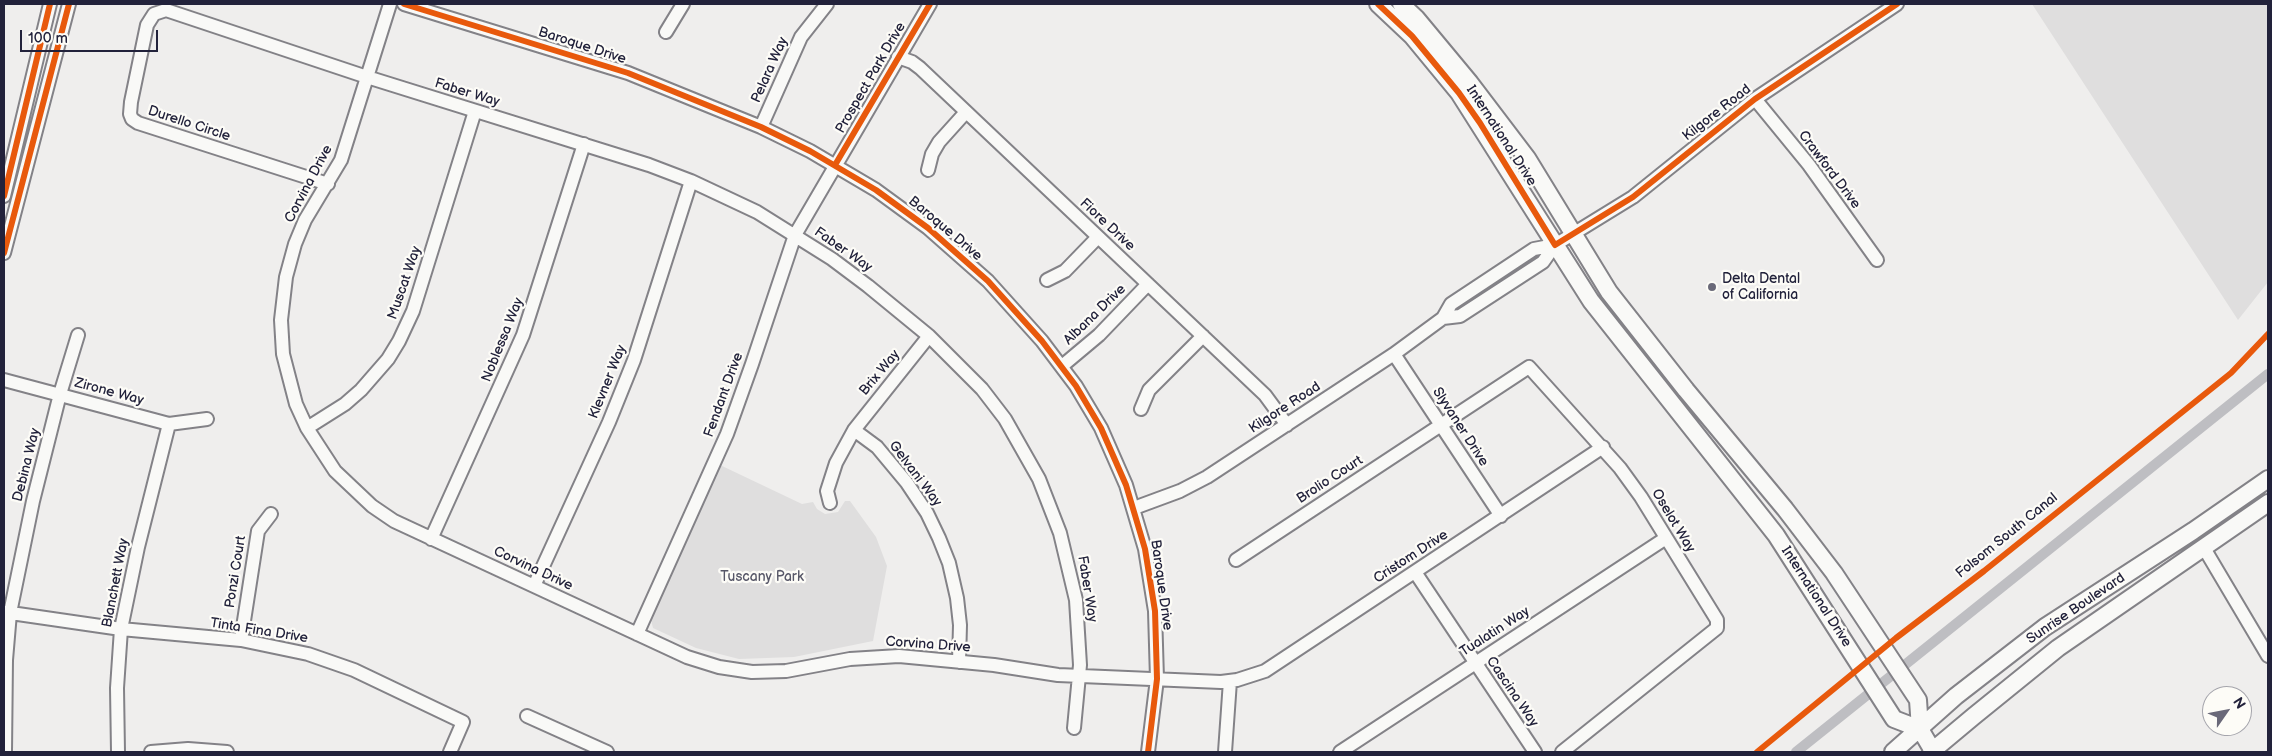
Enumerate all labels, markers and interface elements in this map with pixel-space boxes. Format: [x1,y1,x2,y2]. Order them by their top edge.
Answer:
scale bar [22,20,160,52]
street label: Prospect Park Drive [832,20,910,136]
street label: Baroque Drive [536,24,628,68]
text: 100 m [28,29,68,48]
street label: Pelara Way [748,35,792,105]
street label: Faber Way [432,75,502,111]
street label: Kilgore Road [1679,81,1755,145]
street label: International Drive [1462,83,1540,189]
street label: Durello Circle [146,103,232,145]
street label: Crawford Drive [1794,128,1864,212]
street label: Corvina Drive [282,142,336,226]
street label: Baroque Drive [905,193,985,265]
street label: Fiore Drive [1076,195,1138,255]
street label: Faber Way [811,224,875,276]
street label: Muscat Way [385,244,425,322]
place label: Delta Dental of California [1722,271,1800,304]
street label: Albana Drive [1060,281,1130,349]
marker: Delta Dental of California [1706,281,1718,293]
street label: Noblessa Way [478,295,528,385]
street label: Klevner Way [586,343,630,421]
street label: Brix Way [856,347,904,399]
street label: Fendant Drive [701,350,747,440]
street label: Zirone Way [73,375,145,409]
street label: Kilgore Road [1246,379,1324,437]
street label: Slyvaner Drive [1428,384,1492,470]
street label: Debina Way [10,426,44,504]
street label: Gelvani Way [885,438,945,510]
street label: Brolio Court [1294,452,1366,508]
street label: Oselot Way [1648,486,1698,556]
street label: Folsom South Canal [1953,490,2061,582]
street label: Cristom Drive [1371,527,1451,587]
street label: Ponzi Court [222,535,250,609]
street label: Blanchett Way [99,537,133,629]
street label: Baroque Drive [1146,539,1176,631]
street label: Corvina Drive [491,543,575,595]
street label: International Drive [1777,544,1855,650]
street label: Faber Way [1073,555,1101,623]
park label: Tuscany Park [720,569,804,585]
street label: Sunrise Boulevard [2024,570,2128,648]
street label: Tualatin Way [1457,603,1533,661]
street label: Tinta Fina Drive [209,615,309,647]
street label: Corvina Drive [885,634,971,656]
street label: Cascina Way [1482,654,1542,730]
north arrow [2202,686,2252,736]
text: N [2229,694,2249,712]

